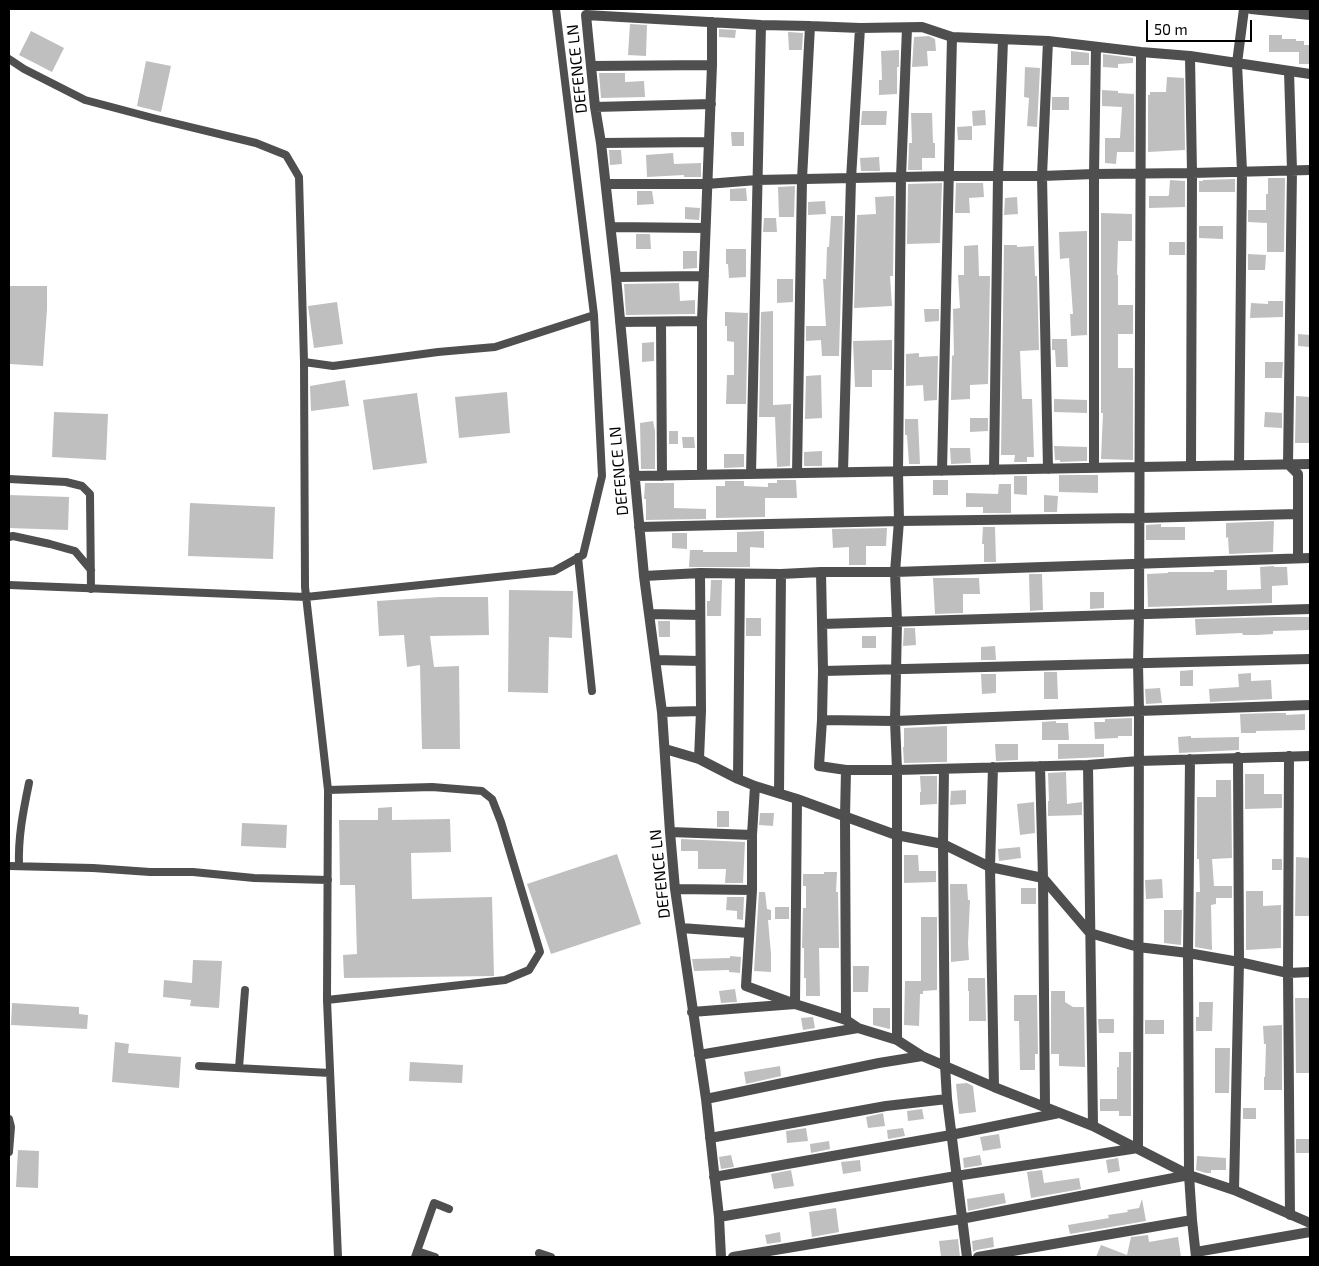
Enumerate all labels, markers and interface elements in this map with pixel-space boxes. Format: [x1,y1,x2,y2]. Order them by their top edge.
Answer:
scale bar [1149,10,1255,42]
text: 50 m [1154,20,1188,38]
street label: DEFENCE LN [563,23,591,115]
street label: DEFENCE LN [606,426,632,516]
street label: DEFENCE LN [646,828,674,920]

